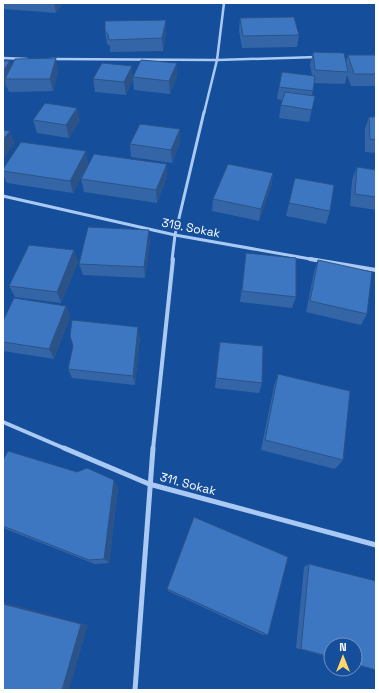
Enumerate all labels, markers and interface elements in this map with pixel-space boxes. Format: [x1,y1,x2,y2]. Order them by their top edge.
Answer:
street label: 319. Sokak [160,214,222,242]
street label: 311. Sokak [158,469,218,499]
north arrow [323,637,363,677]
text: N [339,640,347,654]

